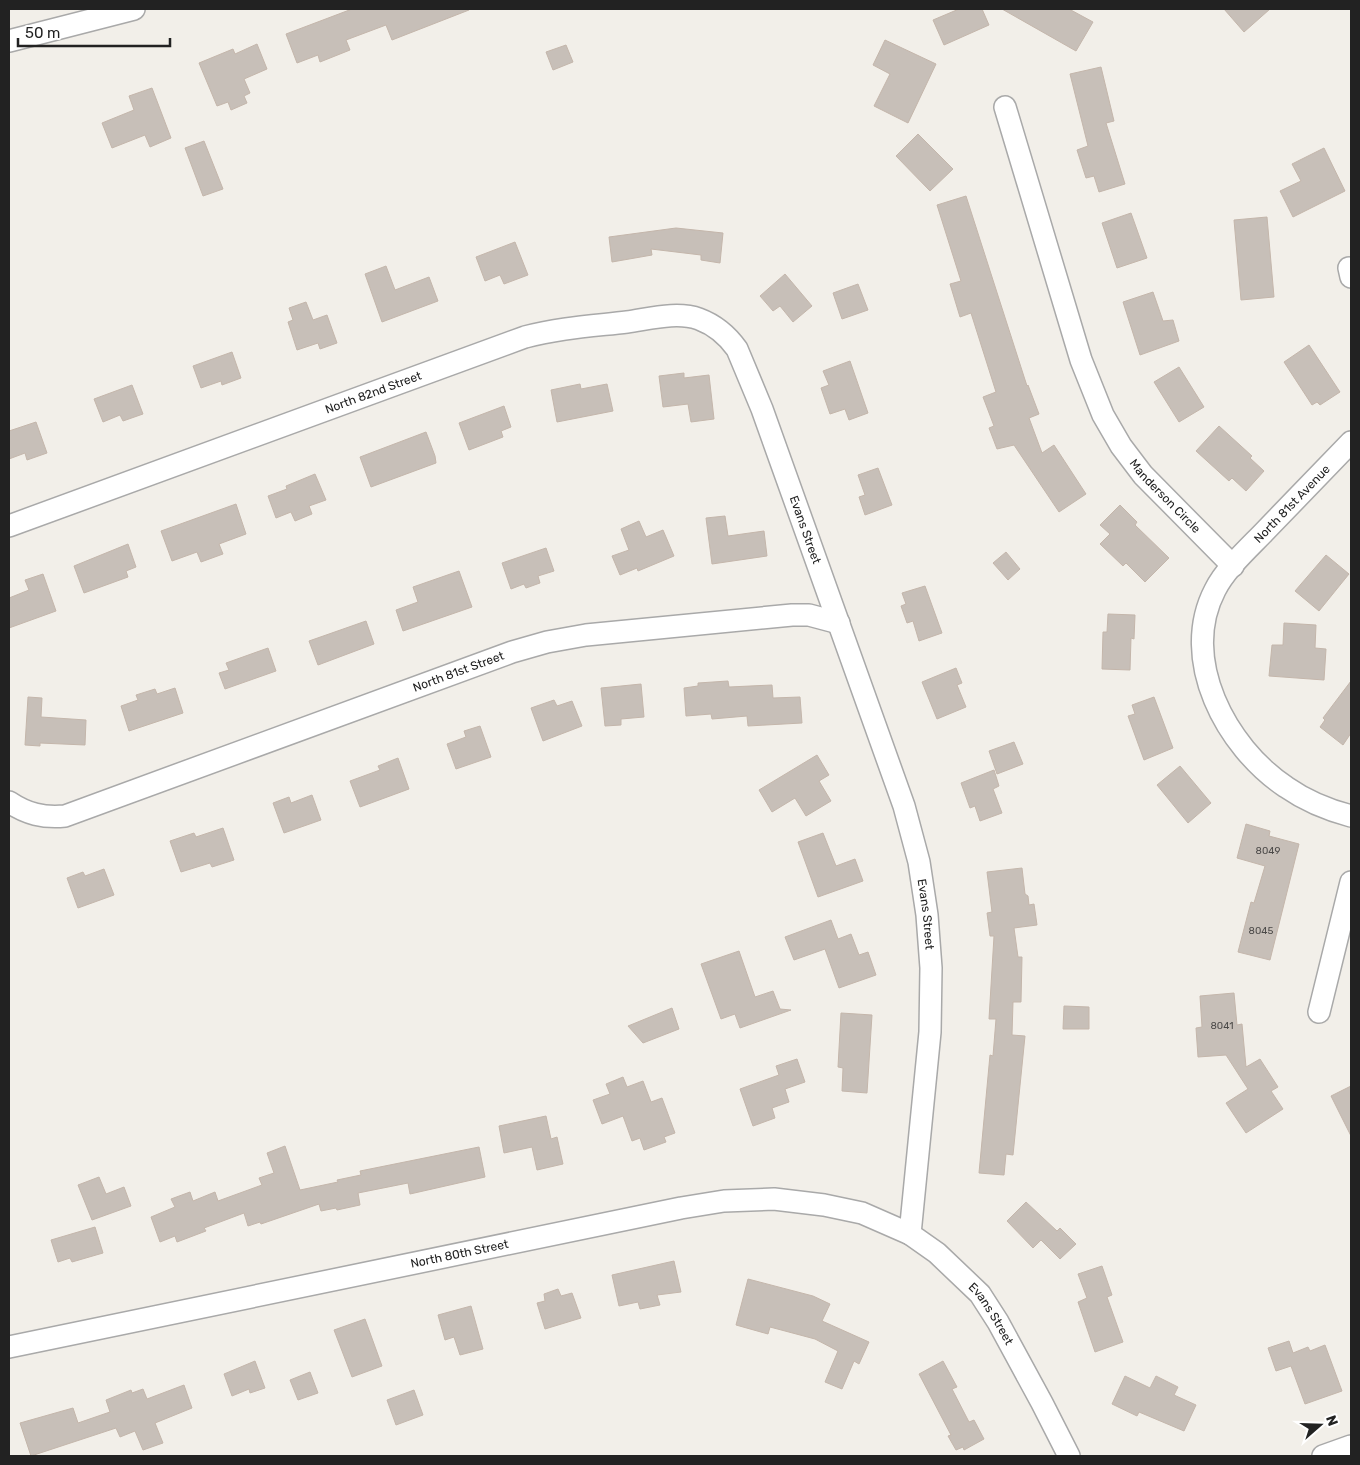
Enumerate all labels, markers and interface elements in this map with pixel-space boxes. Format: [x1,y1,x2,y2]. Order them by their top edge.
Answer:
scale bar [18,15,170,47]
text: 50 m [25,24,60,42]
street label: North 82nd Street [323,368,424,417]
street label: Manderson Circle [1127,456,1204,536]
street label: North 81st Avenue [1251,462,1333,546]
street label: Evans Street [787,494,824,566]
street label: North 81st Street [411,648,506,695]
house number: 8049 [1256,845,1280,857]
street label: Evans Street [915,878,937,950]
house number: 8045 [1249,925,1273,937]
house number: 8041 [1211,1020,1234,1032]
street label: North 80th Street [409,1237,510,1271]
street label: Evans Street [966,1280,1016,1347]
north arrow [1295,1400,1345,1450]
text: N [1322,1413,1341,1428]

